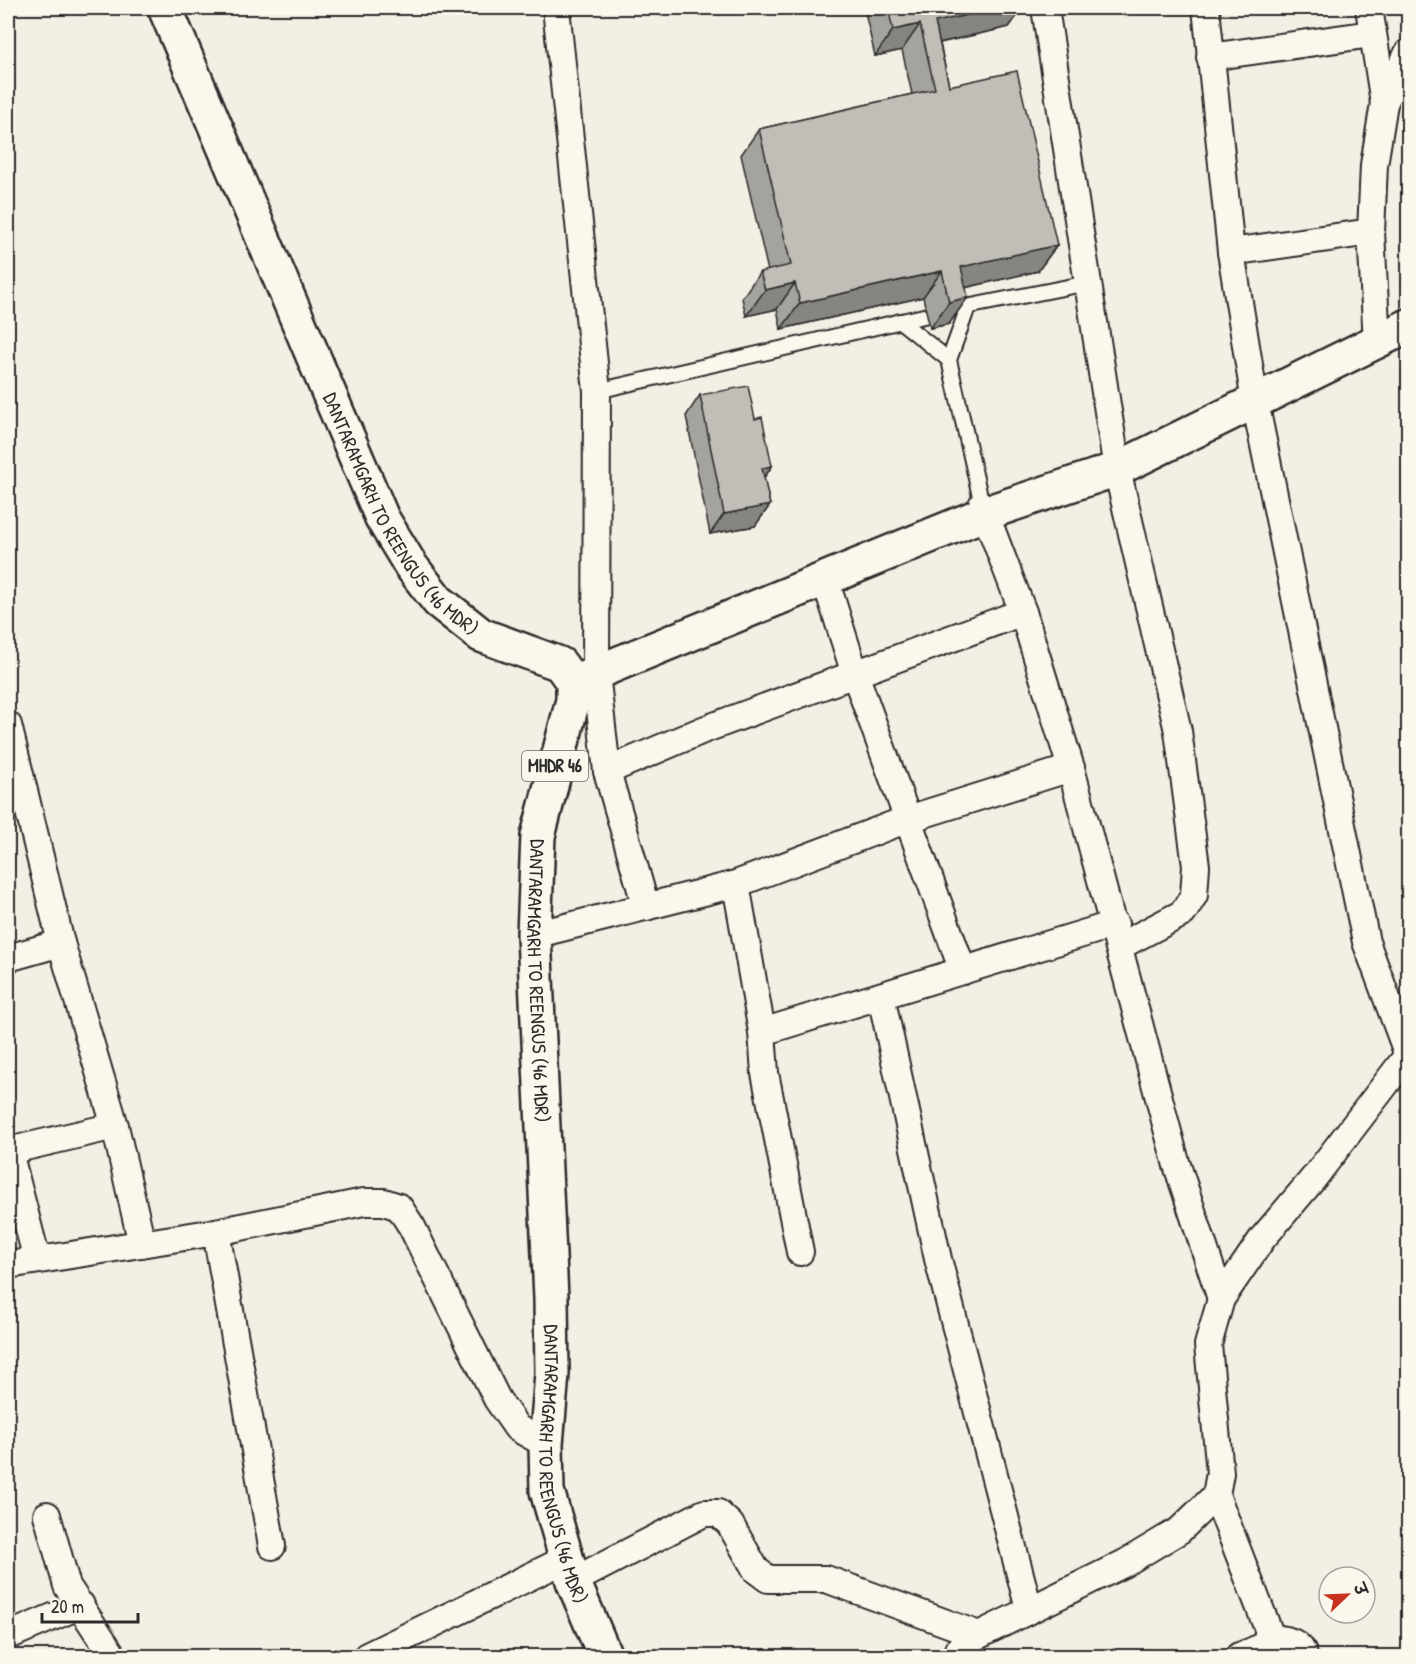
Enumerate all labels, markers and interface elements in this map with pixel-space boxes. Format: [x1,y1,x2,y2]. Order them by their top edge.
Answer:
street label: DANTARAMGARH TO REENGUS (46 MDR) [317,388,485,641]
road number: MHDR 46 [522,751,588,781]
street label: DANTARAMGARH TO REENGUS (46 MDR) [521,838,557,1123]
street label: DANTARAMGARH TO REENGUS (46 MDR) [533,1324,595,1608]
north arrow [1317,1565,1377,1625]
text: उ [1348,1578,1374,1600]
scale bar [42,1586,138,1624]
text: 20 m [51,1594,84,1619]

